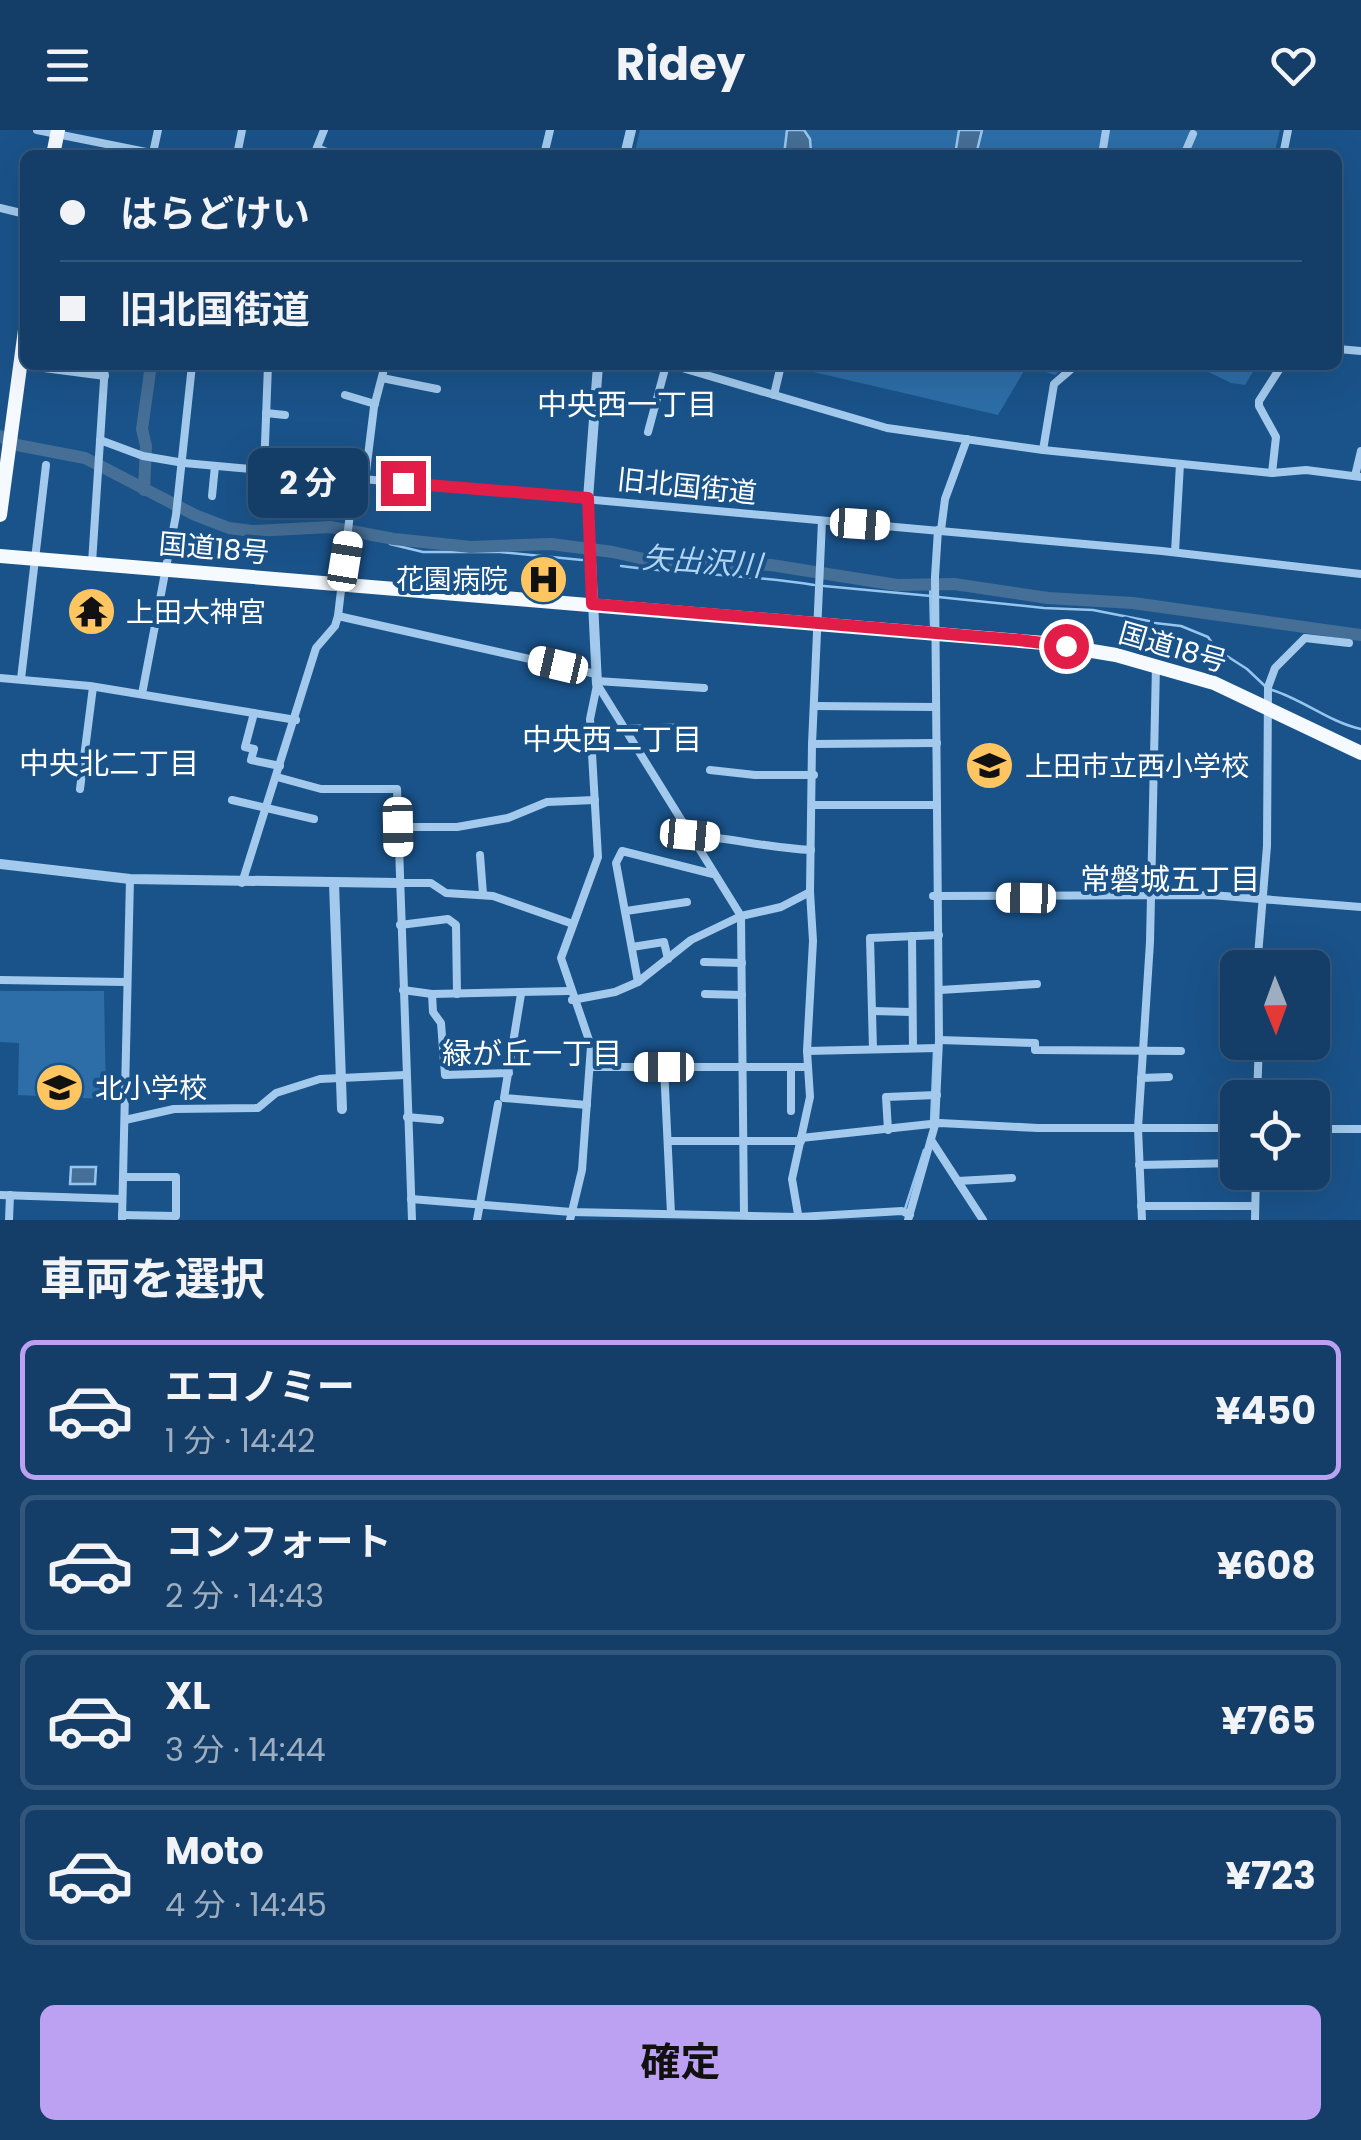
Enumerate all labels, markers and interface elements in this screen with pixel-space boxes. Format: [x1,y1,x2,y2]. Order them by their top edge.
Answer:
text: Ridey [616,33,745,96]
icon: menu [40,38,95,93]
icon: heart [1266,38,1321,93]
text: はらどけい [120,187,310,240]
text: 旧北国街道 [120,283,310,336]
district label: 中央西一丁目 [537,383,717,426]
callout: 2 分 [248,448,368,518]
text: 2 分 [279,460,337,505]
street label: 旧北国街道 [615,460,759,513]
route end [381,461,426,506]
car [829,507,891,541]
street label: 国道18号 [157,524,271,573]
car [325,529,365,593]
water label: 矢出沢川 [641,536,766,587]
hospital icon: 花園病院 [517,553,569,605]
place label: 花園病院 [396,560,508,599]
temple icon: 上田大神宮 [65,586,117,638]
place label: 上田大神宮 [126,593,266,632]
street label: 国道18号 [1114,613,1231,681]
route start [1044,624,1089,669]
car [525,644,591,686]
district label: 中央西二丁目 [522,718,702,761]
school or university icon: 上田市立西小学校 [964,740,1016,792]
district label: 中央北二丁目 [19,742,199,785]
place label: 上田市立西小学校 [1025,747,1249,786]
car [382,797,414,857]
car [659,817,721,853]
district label: 常磐城五丁目 [1080,858,1260,901]
car [996,882,1056,914]
north arrow [1220,950,1330,1060]
map controls [1220,950,1330,1190]
district label: 緑が丘一丁目 [442,1032,622,1075]
car [634,1052,694,1082]
school or university icon: 北小学校 [34,1062,86,1114]
place label: 北小学校 [95,1069,207,1108]
button: locate [1220,1080,1330,1190]
text: 車両を選択 [40,1248,265,1311]
text: エコノミー [165,1360,355,1413]
icon: car [45,1365,135,1455]
text: ¥450 [1215,1384,1316,1437]
text: 1 分 · 14:42 [165,1418,315,1463]
text: コンフォート [165,1515,392,1568]
icon: car [45,1520,135,1610]
text: ¥608 [1217,1539,1316,1592]
text: 2 分 · 14:43 [165,1573,324,1618]
text: XL [165,1669,210,1722]
icon: car [45,1675,135,1765]
text: ¥765 [1221,1694,1316,1747]
text: 3 分 · 14:44 [165,1727,326,1772]
text: Moto [165,1824,264,1877]
icon: car [45,1830,135,1920]
text: ¥723 [1225,1849,1316,1902]
text: 4 分 · 14:45 [165,1882,327,1927]
button: 確定 [40,2005,1321,2120]

